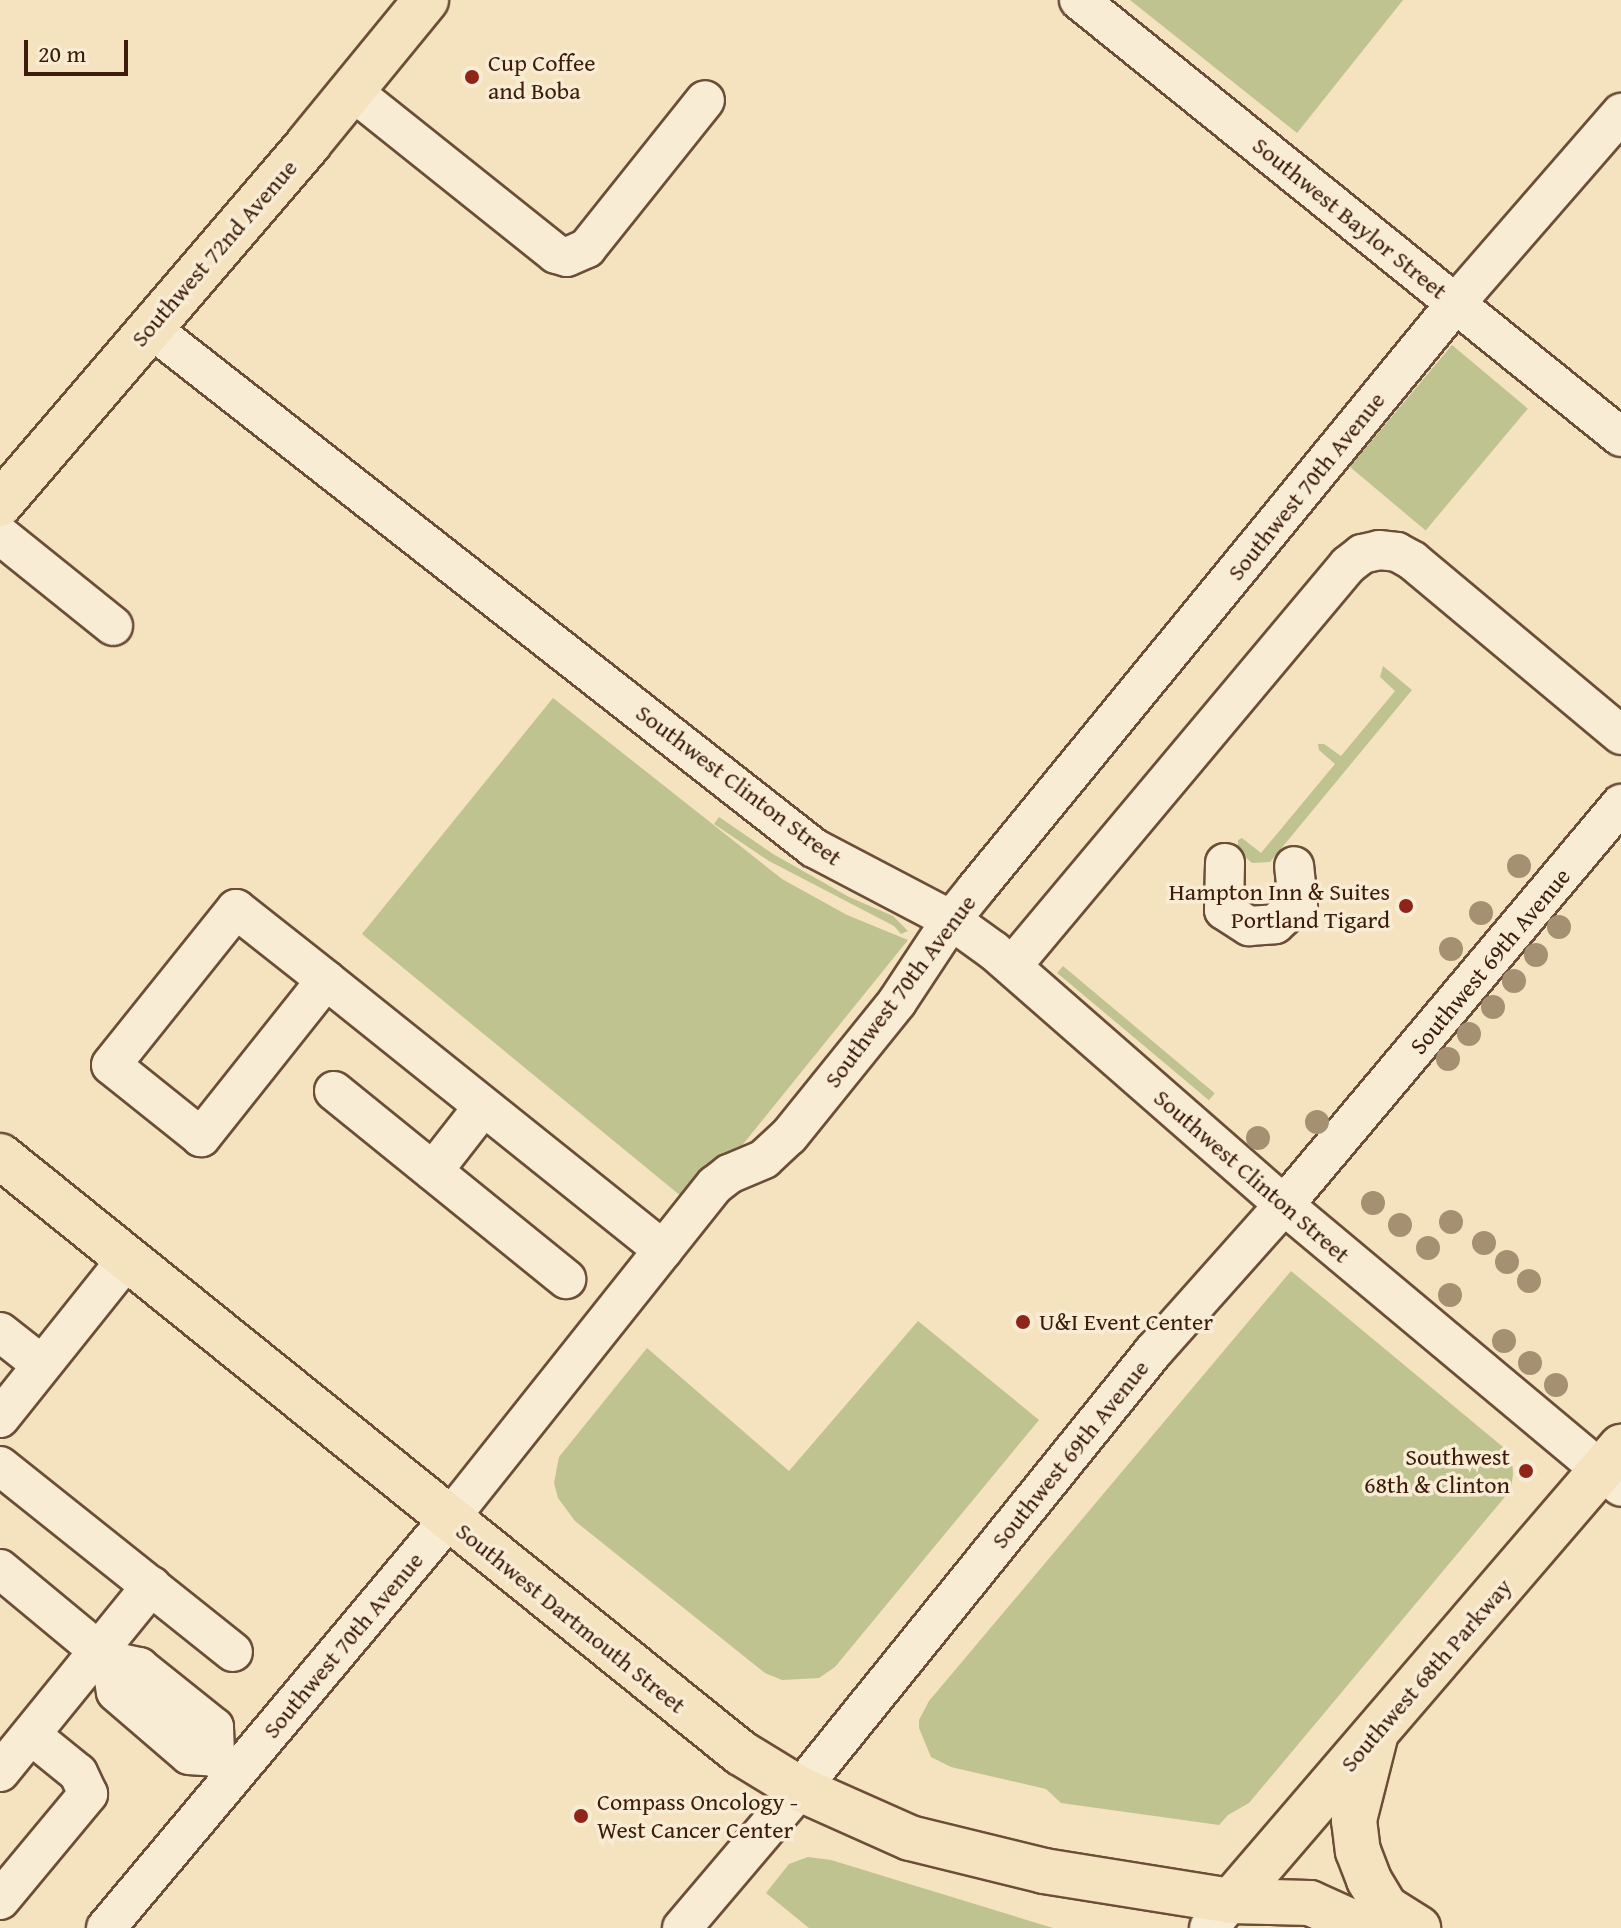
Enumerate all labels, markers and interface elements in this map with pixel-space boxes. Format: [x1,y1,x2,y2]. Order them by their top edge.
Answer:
scale bar [28,24,132,74]
text: 20 m [38,36,86,71]
place label: Cup Coffee and Boba [488,49,595,105]
marker: Cup Coffee and Boba [463,68,481,86]
street label: Southwest Baylor Street [1247,131,1453,305]
street label: Southwest 72nd Avenue [125,154,303,352]
street label: Southwest 70th Avenue [1221,386,1391,586]
street label: Southwest Clinton Street [630,698,848,872]
street label: Southwest 69th Avenue [1404,862,1576,1060]
place label: Hampton Inn & Suites Portland Tigard [1169,878,1390,934]
street label: Southwest 70th Avenue [818,889,982,1093]
marker: Hampton Inn & Suites Portland Tigard [1397,897,1415,915]
street label: Southwest Clinton Street [1148,1083,1356,1269]
place label: U&I Event Center [1039,1308,1213,1336]
marker: U&I Event Center [1014,1313,1032,1331]
street label: Southwest 69th Avenue [985,1354,1155,1554]
place label: Southwest 68th & Clinton [1364,1443,1510,1499]
marker: Southwest 68th & Clinton [1517,1462,1535,1480]
street label: Southwest Dartmouth Street [450,1516,692,1720]
street label: Southwest 70th Avenue [257,1546,429,1744]
street label: Southwest 68th Parkway [1334,1572,1518,1778]
place label: Compass Oncology - West Cancer Center [597,1788,798,1844]
marker: Compass Oncology - West Cancer Center [572,1807,590,1825]

